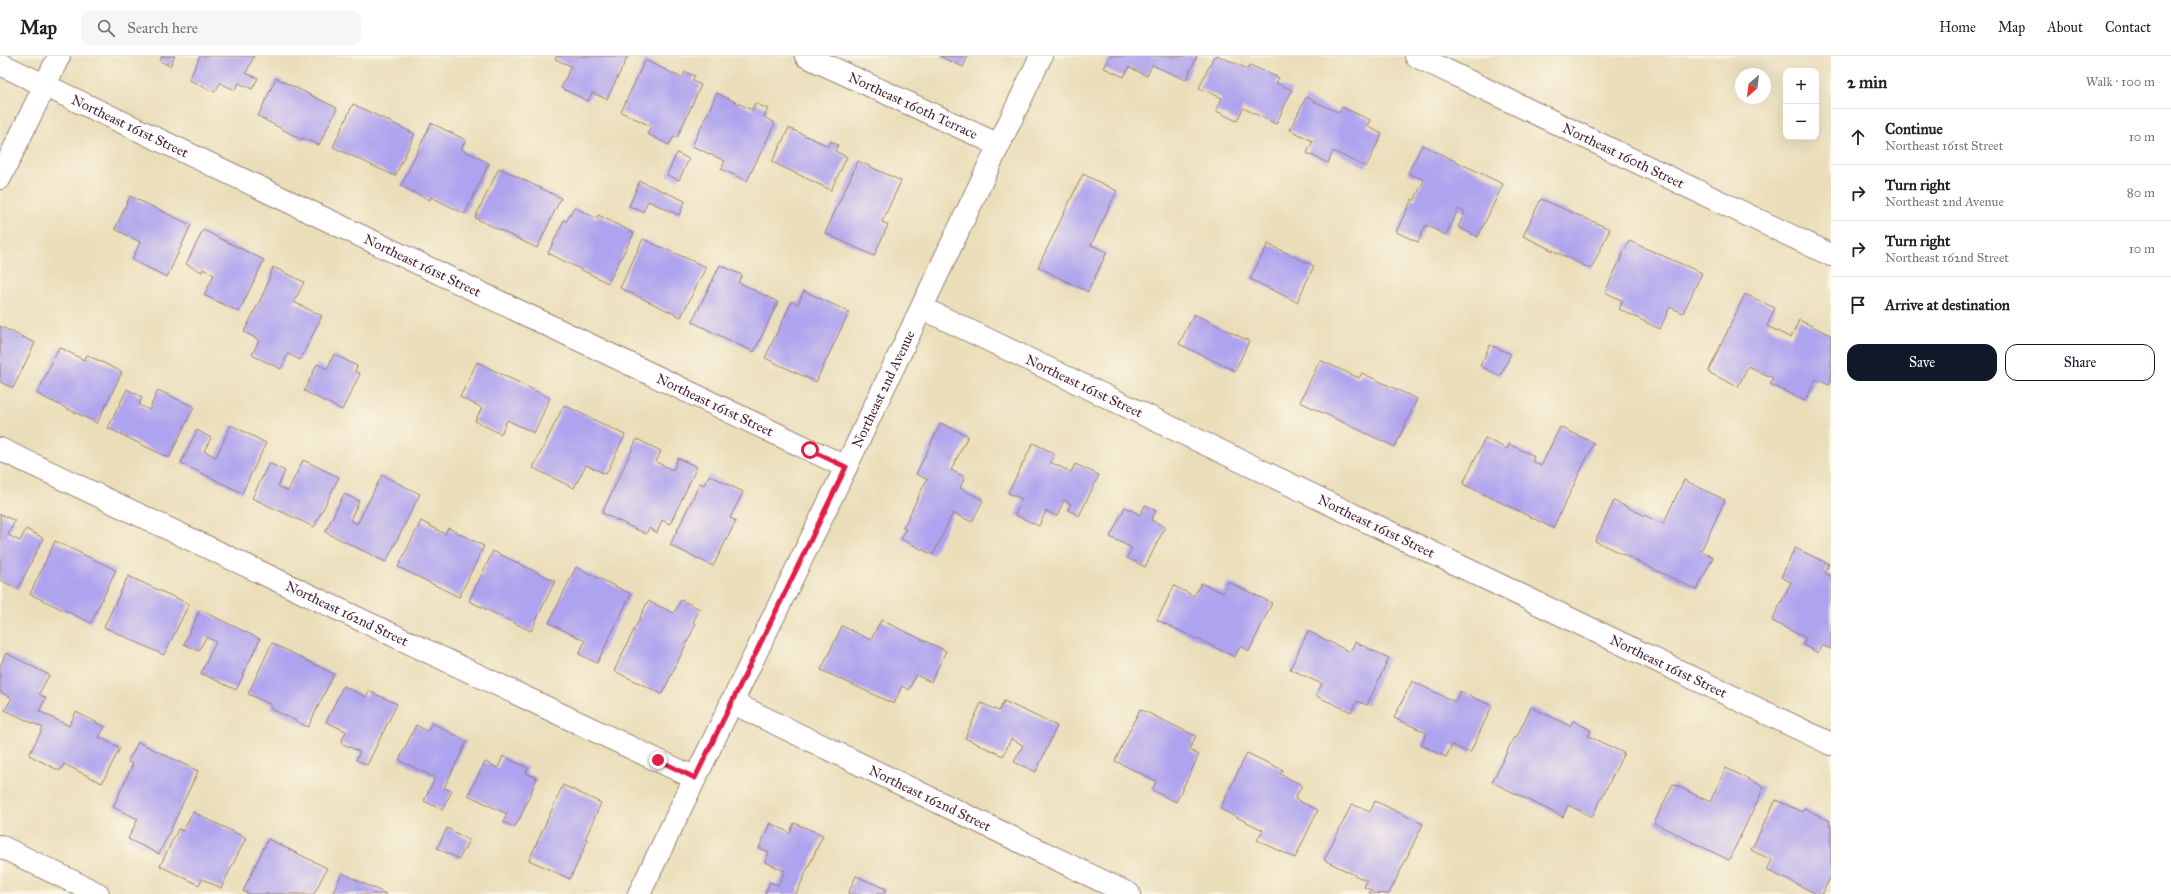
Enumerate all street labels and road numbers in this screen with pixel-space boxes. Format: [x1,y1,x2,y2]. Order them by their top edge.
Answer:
street label: Northeast 160th Terrace [846,68,981,143]
street label: Northeast 161st Street [69,91,191,161]
street label: Northeast 160th Street [1560,119,1687,192]
street label: Northeast 161st Street [361,230,484,300]
street label: Northeast 2nd Avenue [848,327,918,450]
street label: Northeast 161st Street [1023,351,1146,421]
street label: Northeast 161st Street [654,369,776,440]
street label: Northeast 161st Street [1315,491,1438,561]
street label: Northeast 162nd Street [283,577,411,650]
street label: Northeast 161st Street [1607,631,1730,701]
street label: Northeast 162nd Street [866,761,994,835]

